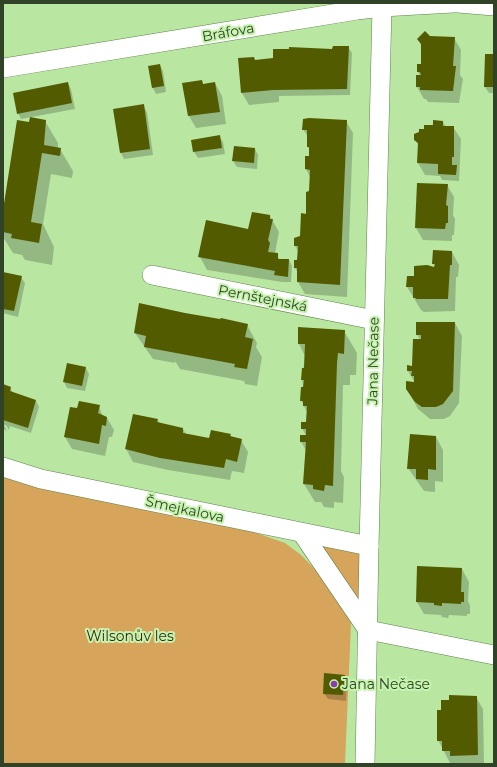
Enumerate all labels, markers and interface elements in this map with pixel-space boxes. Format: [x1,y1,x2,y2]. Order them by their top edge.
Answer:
street label: Bráfova [201,19,255,45]
street label: Pernštejnská [217,281,309,315]
street label: Jana Nečase [363,317,383,406]
street label: Šmejkalova [144,492,226,526]
park label: Wilsonův les [86,627,174,645]
place label: Jana Nečase [341,675,430,693]
marker: Jana Nečase [329,679,339,689]

